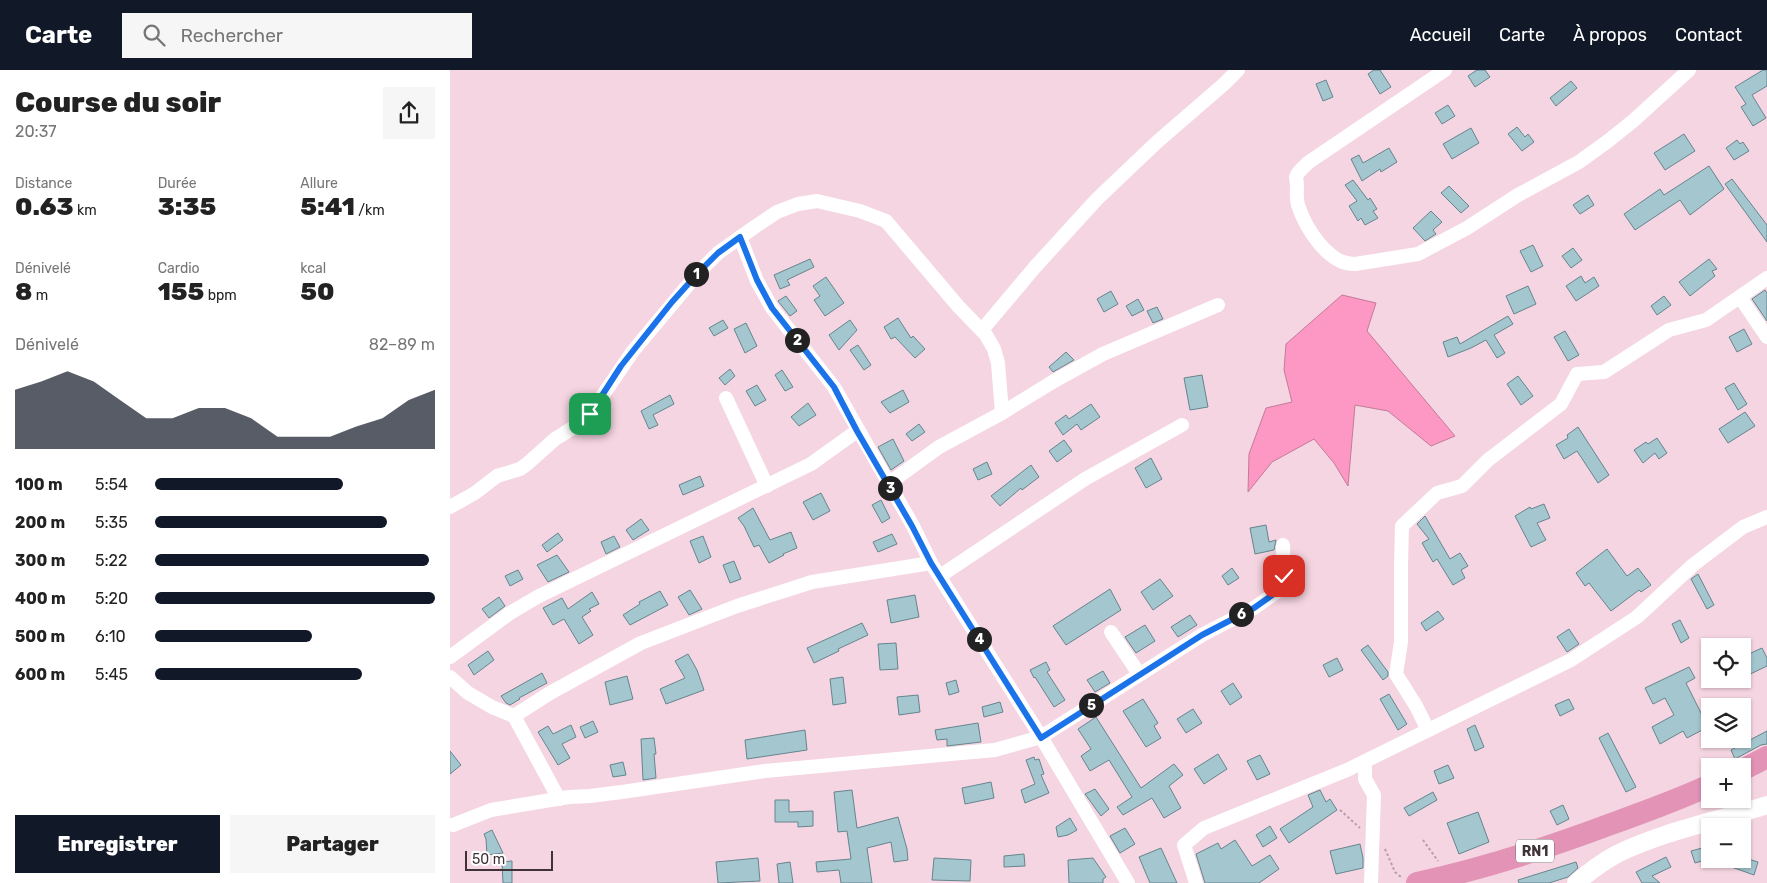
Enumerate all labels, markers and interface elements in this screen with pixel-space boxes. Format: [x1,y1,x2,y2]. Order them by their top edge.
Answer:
search box [122,13,472,58]
text: Carte [25,21,92,49]
icon: search [140,21,168,49]
text: Rechercher [180,24,283,47]
text: Accueil [1410,24,1471,46]
text: Carte [1499,24,1545,46]
text: À propos [1573,24,1647,46]
text: Contact [1675,24,1742,46]
text: Course du soir [15,86,221,119]
button: share [383,87,435,139]
text: 20:37 [15,122,56,141]
text: Distance [15,175,72,192]
text: Durée [158,175,197,192]
text: Allure [300,175,338,192]
text: 0.63 [15,192,74,221]
text: 3:35 [158,192,216,221]
text: 5:41 [300,192,355,221]
text: km [74,202,97,219]
text: /km [355,202,385,219]
text: Dénivelé [15,260,71,277]
text: Cardio [158,260,200,277]
text: kcal [300,260,326,277]
pin: 1 [684,262,708,286]
text: 1 [693,266,700,283]
text: 8 [15,277,32,306]
text: 155 [158,277,204,306]
text: 50 [300,277,335,306]
text: m [32,287,48,304]
text: bpm [204,287,237,304]
pin: 2 [784,328,810,352]
text: 2 [793,332,802,349]
text: Dénivelé [15,335,79,354]
text: 82–89 m [369,335,435,354]
pin [569,393,611,435]
icon: arrive [576,400,604,428]
text: 100 m [15,475,63,494]
text: 5:54 [95,475,128,494]
pin: 3 [878,476,902,500]
text: 3 [886,480,895,497]
text: 200 m [15,513,65,532]
text: 5:35 [95,513,128,532]
text: 300 m [15,551,65,570]
text: 5:22 [95,551,127,570]
pin [1263,555,1305,597]
icon: check [1270,562,1298,590]
text: 400 m [15,589,66,608]
text: 5:20 [95,589,128,608]
pin: 6 [1228,602,1254,626]
text: 6 [1237,606,1246,623]
pin: 4 [966,626,992,652]
text: 500 m [15,627,65,646]
text: 6:10 [95,627,126,646]
text: 4 [975,631,984,648]
map controls [1701,638,1751,868]
button: locate [1701,638,1751,688]
text: 600 m [15,665,65,684]
text: 5:45 [95,665,128,684]
pin: 5 [1078,692,1104,718]
text: 5 [1087,697,1096,714]
button: layers [1701,698,1751,748]
button: + [1701,758,1751,808]
button: Enregistrer [15,815,220,873]
button: Partager [230,815,435,873]
button: − [1701,818,1751,868]
road number: RN1 [1516,839,1554,862]
scale bar [465,848,552,871]
text: 50 m [472,851,505,868]

